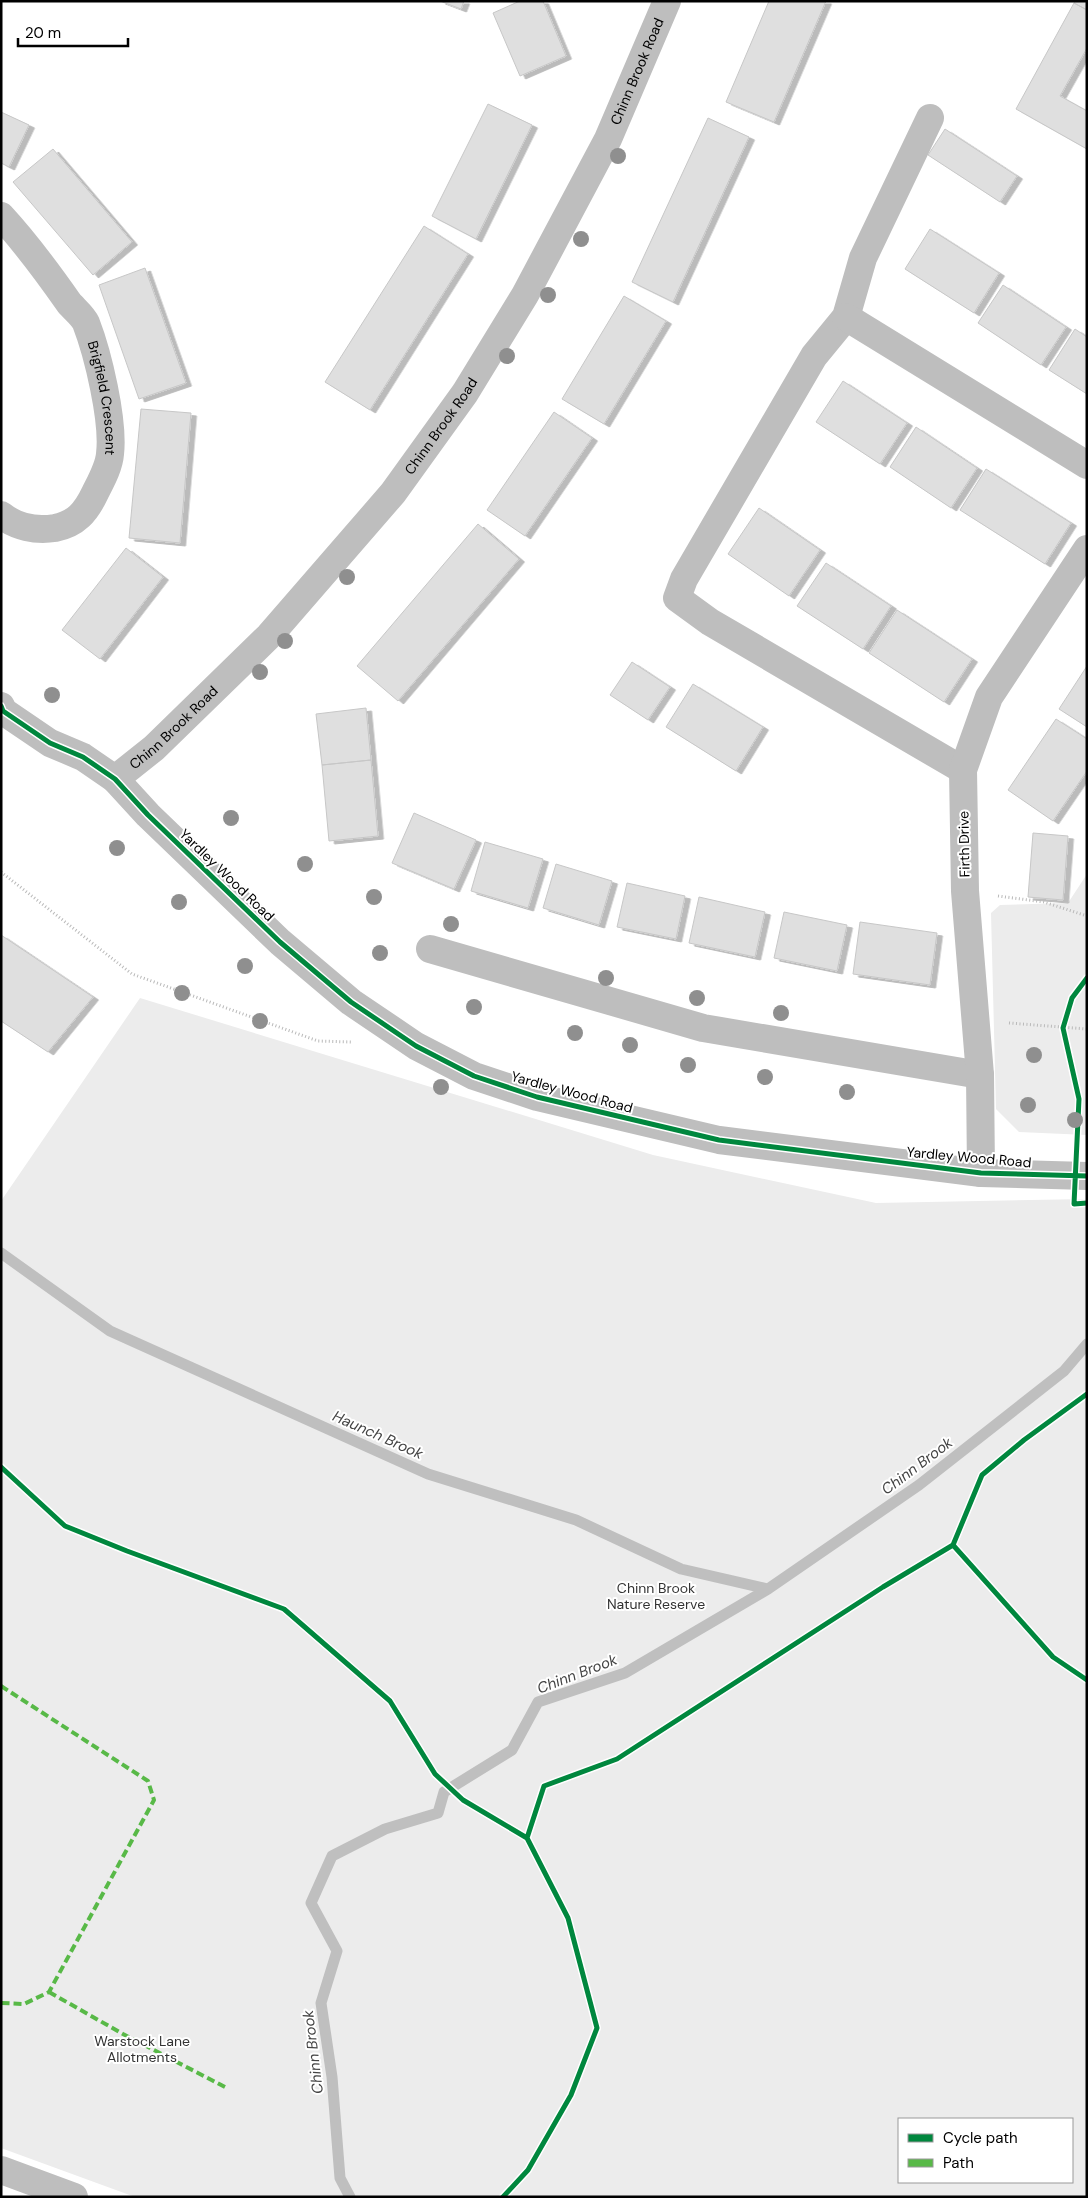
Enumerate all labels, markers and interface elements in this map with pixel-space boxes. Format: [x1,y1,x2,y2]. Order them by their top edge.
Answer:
scale bar [18,15,128,47]
street label: Chinn Brook Road [606,15,668,128]
text: 20 m [25,23,61,43]
street label: Brigfield Crescent [84,338,120,456]
street label: Chinn Brook Road [400,374,481,478]
street label: Chinn Brook Road [126,682,222,773]
street label: Firth Drive [954,811,974,877]
street label: Yardley Wood Road [176,825,278,925]
street label: Yardley Wood Road [509,1067,635,1117]
street label: Yardley Wood Road [906,1143,1032,1171]
water label: Haunch Brook [330,1406,427,1464]
water label: Chinn Brook [877,1432,957,1499]
park label: Chinn Brook Nature Reserve [607,1579,705,1613]
water label: Chinn Brook [534,1649,620,1698]
water label: Chinn Brook [298,2009,328,2095]
park label: Warstock Lane Allotments [94,2032,190,2066]
legend [898,2118,1073,2183]
text: Cycle path [943,2128,1018,2148]
text: Path [943,2153,974,2173]

